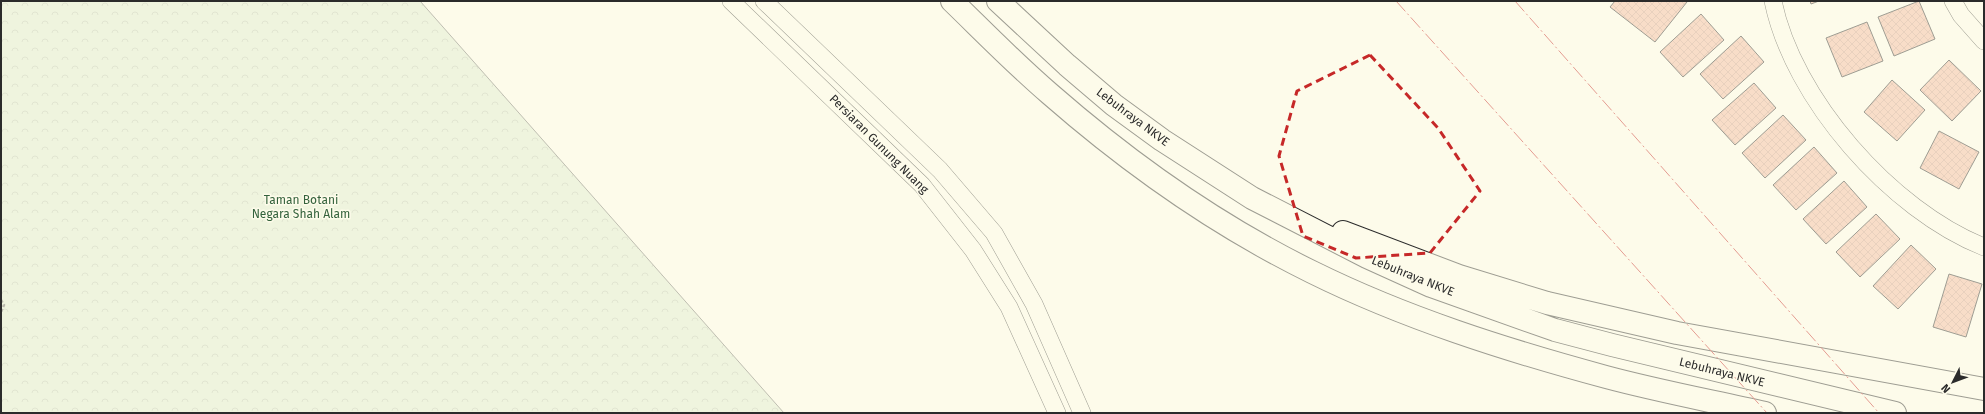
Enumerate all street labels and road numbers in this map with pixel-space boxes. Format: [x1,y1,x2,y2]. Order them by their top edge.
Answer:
street label: Lebuhraya NKVE [1094,85,1172,149]
street label: Persiaran Gunung Nuang [827,92,932,197]
street label: Lebuhraya NKVE [1370,253,1456,299]
street label: Lebuhraya NKVE [1678,355,1766,389]

